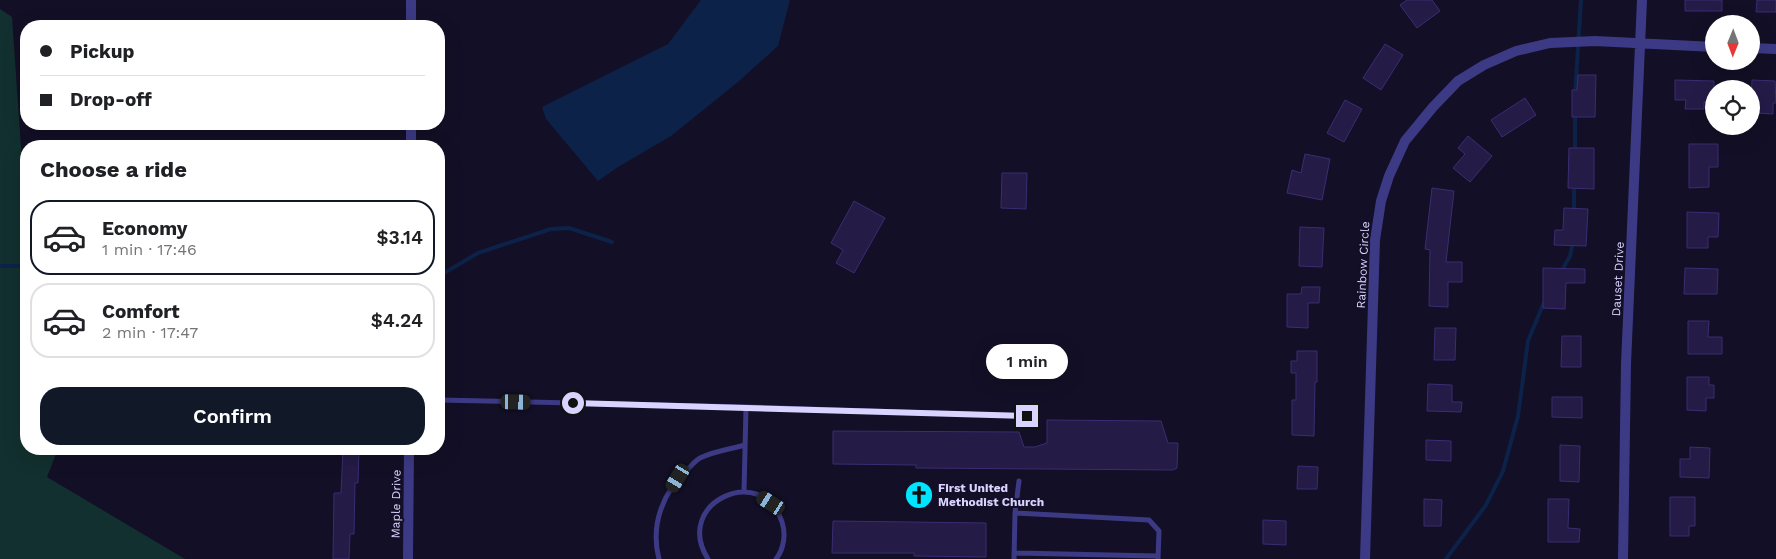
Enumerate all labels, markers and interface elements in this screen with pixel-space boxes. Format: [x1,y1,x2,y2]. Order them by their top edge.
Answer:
north arrow [1705,15,1760,70]
map controls [1705,15,1760,135]
text: Pickup [70,40,134,63]
button: locate [1705,80,1760,135]
text: Drop-off [70,88,152,111]
text: Choose a ride [40,157,187,182]
icon: car [42,215,87,260]
text: Economy [102,217,187,240]
street label: Rainbow Circle [1354,221,1372,309]
text: $3.14 [377,226,423,249]
text: 1 min · 17:46 [102,240,197,259]
street label: Dauset Drive [1609,241,1627,317]
icon: car [42,298,87,343]
text: Comfort [102,300,180,323]
text: $4.24 [371,309,423,332]
text: 2 min · 17:47 [102,323,198,342]
callout: 1 min [986,344,1068,378]
text: 1 min [1006,352,1048,371]
button: Confirm [40,387,425,445]
route start [562,392,584,414]
car [500,394,531,410]
route end [1016,405,1038,427]
car [663,461,692,495]
street label: Maple Drive [388,469,404,539]
church icon: First United Methodist Church [904,480,934,510]
place label: First United Methodist Church [938,481,1044,509]
car [754,489,787,517]

